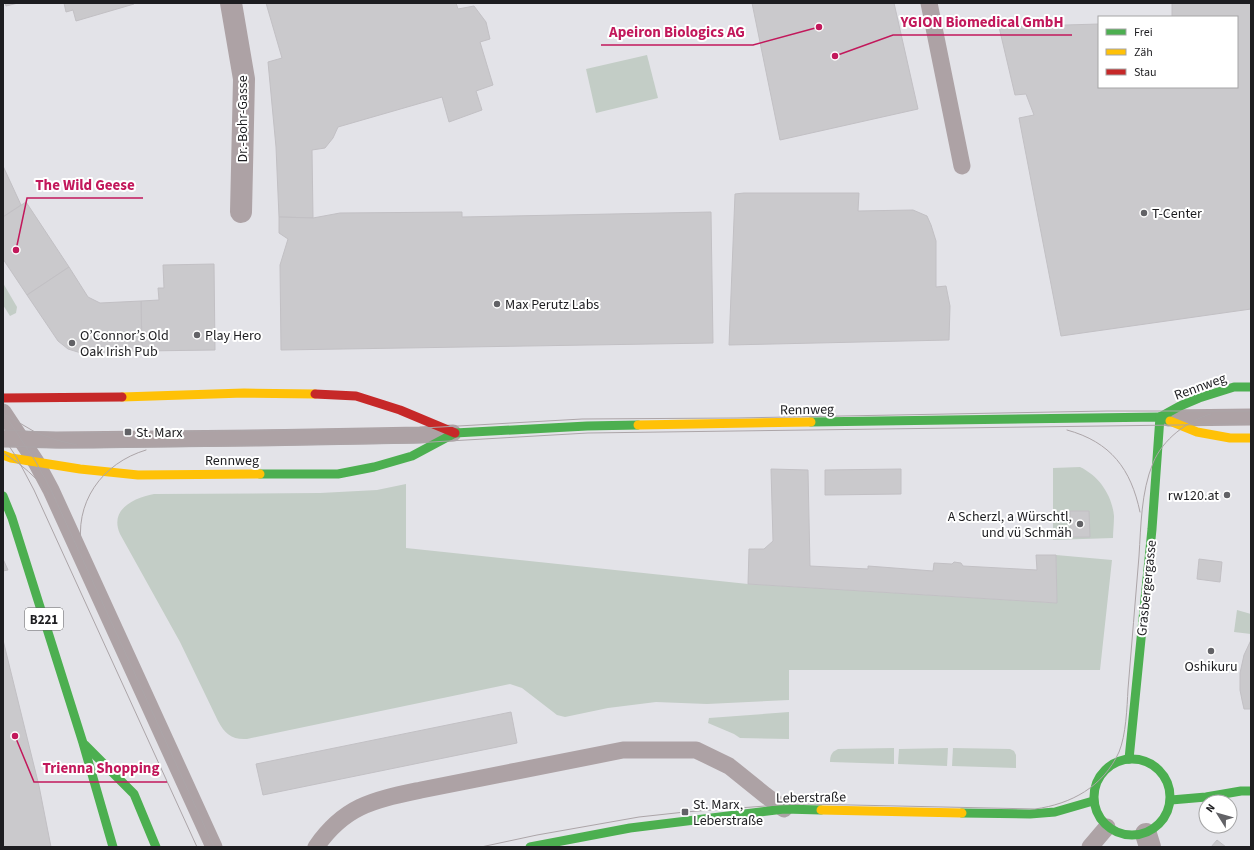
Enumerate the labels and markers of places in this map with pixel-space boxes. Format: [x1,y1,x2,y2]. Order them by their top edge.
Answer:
callout: YGION Biomedical GmbH [893,8,1072,35]
callout: Apeiron Biologics AG [601,18,753,45]
callout: The Wild Geese [27,171,143,198]
place label: T-Center [1152,204,1202,224]
marker: T-Center [1139,208,1149,218]
place label: Max Perutz Labs [505,295,599,315]
marker: Max Perutz Labs [492,299,502,309]
place label: O’Connor’s Old Oak Irish Pub [80,326,169,362]
place label: Play Hero [205,326,261,346]
marker: Play Hero [192,330,202,340]
marker: O’Connor’s Old Oak Irish Pub [67,338,77,348]
place label: St. Marx [136,423,183,443]
marker: St. Marx [123,427,133,437]
place label: rw120.at [1168,486,1219,506]
marker: rw120.at [1222,490,1232,500]
place label: A Scherzl, a Würschtl, und vü Schmäh [948,507,1072,543]
marker: A Scherzl, a Würschtl, und vü Schmäh [1075,519,1085,529]
marker: Oshikuru [1206,646,1216,656]
place label: Oshikuru [1184,657,1238,677]
callout: Trienna Shopping [34,755,167,782]
place label: St. Marx, Leberstraße [693,795,763,831]
marker: St. Marx, Leberstraße [680,807,690,817]

